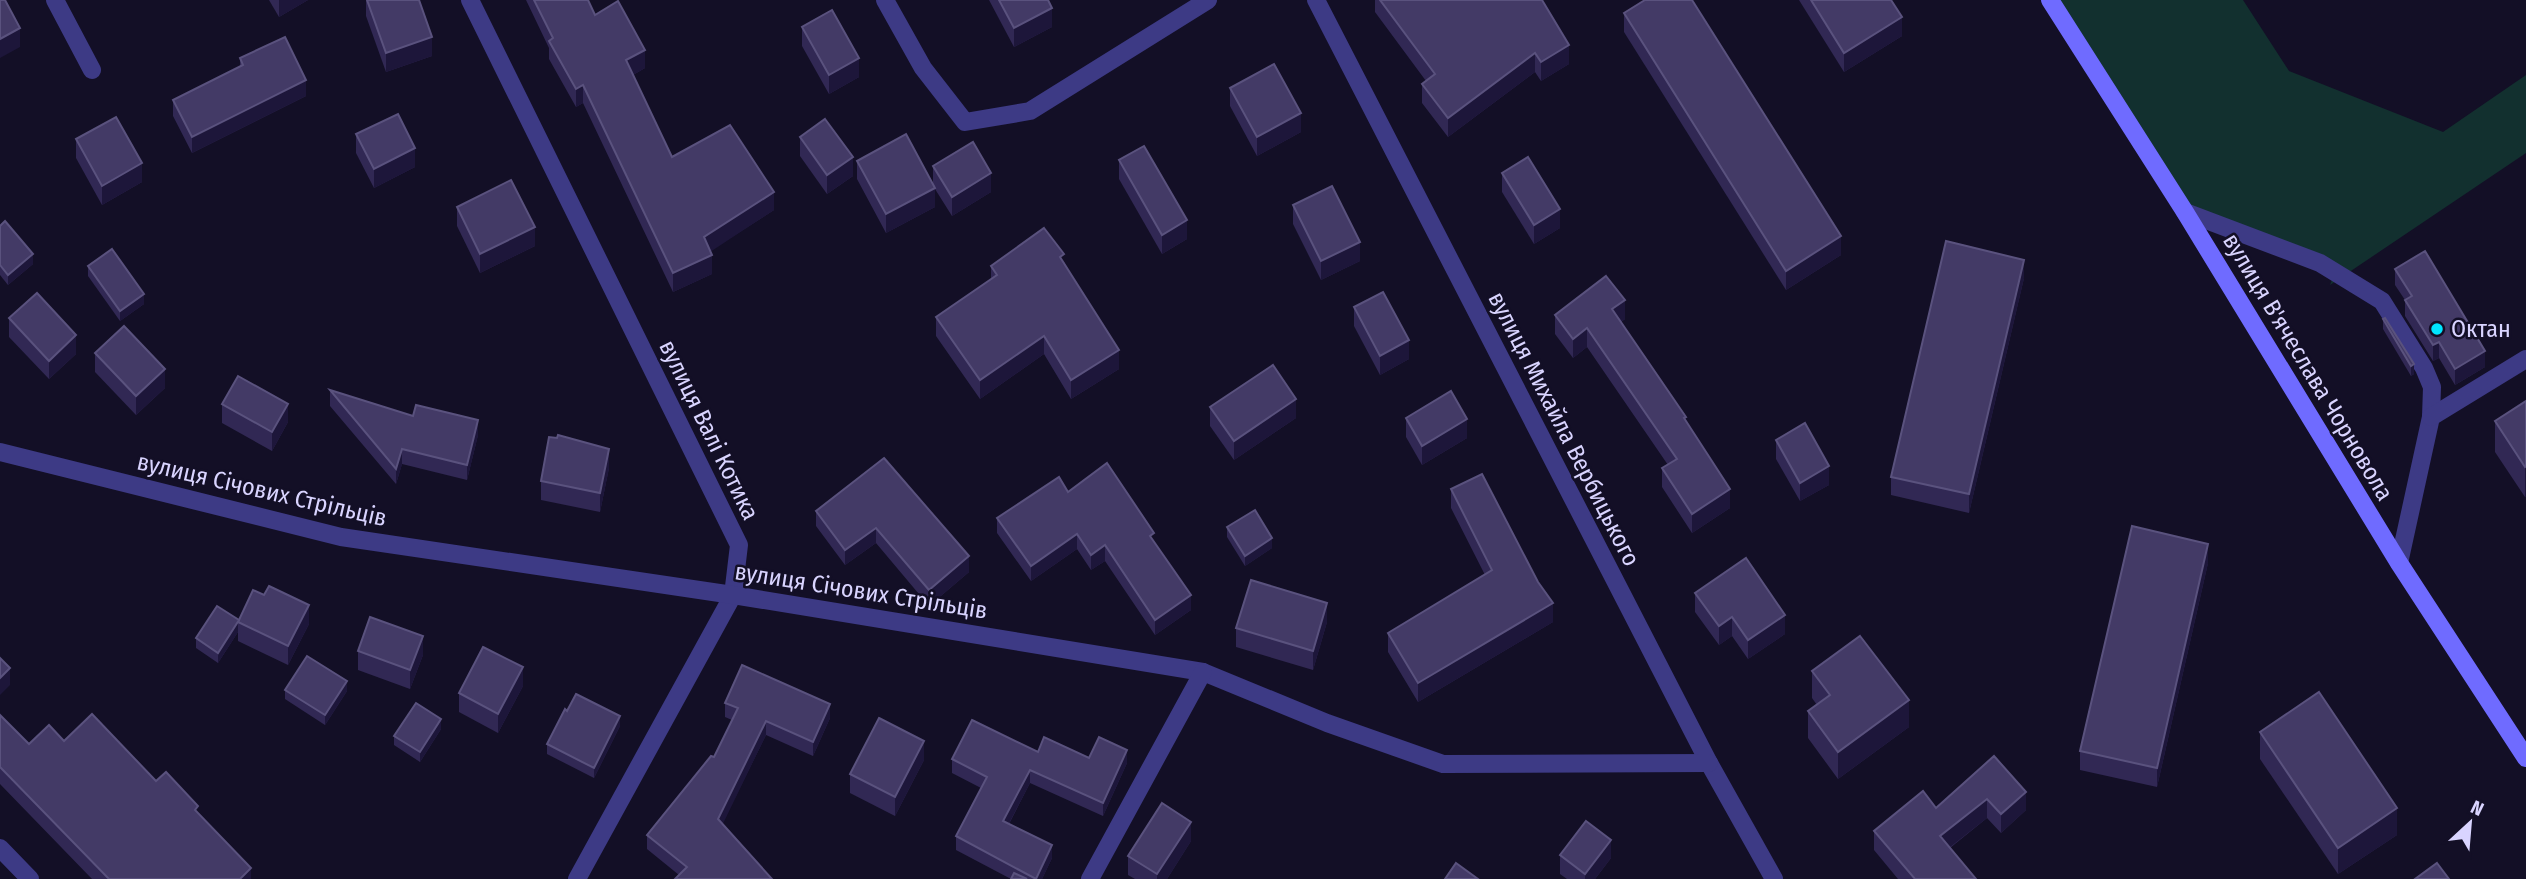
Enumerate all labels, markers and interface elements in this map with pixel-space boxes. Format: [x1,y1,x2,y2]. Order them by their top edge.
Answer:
street label: вулиця В'ячеслава Чорновола [2217,228,2399,506]
street label: вулиця Михайла Вербицького [1483,287,1645,571]
place label: Октан [2451,315,2511,343]
marker: Октан [2429,321,2445,337]
street label: вулиця Валі Котика [653,336,765,524]
street label: вулиця Січових Стрільців [134,448,390,532]
street label: вулиця Січових Стрільців [733,557,989,625]
north arrow [2435,788,2505,858]
text: N [2467,795,2487,821]

